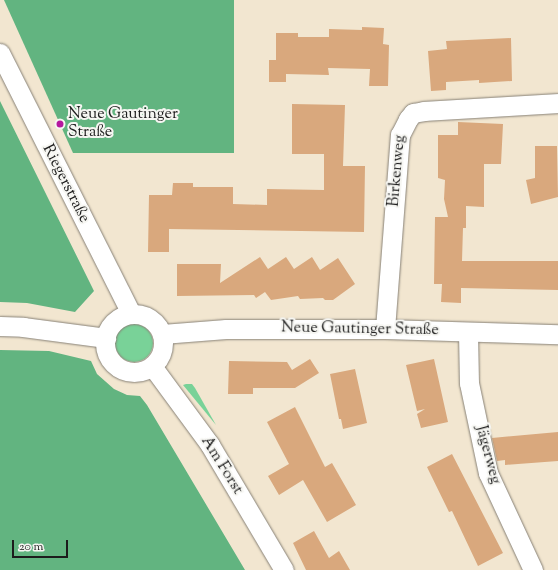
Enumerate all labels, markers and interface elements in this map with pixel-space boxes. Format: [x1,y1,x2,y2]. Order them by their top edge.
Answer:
place label: Neue Gautinger Straße [68,105,178,143]
marker: Neue Gautinger Straße [55,119,65,129]
street label: Birkenweg [385,134,411,208]
street label: Riegerstraße [37,141,93,227]
street label: Neue Gautinger Straße [281,319,439,341]
street label: Jägerweg [470,424,504,486]
street label: Am Forst [196,433,246,499]
scale bar [14,532,70,558]
text: 20 m [19,538,43,556]

